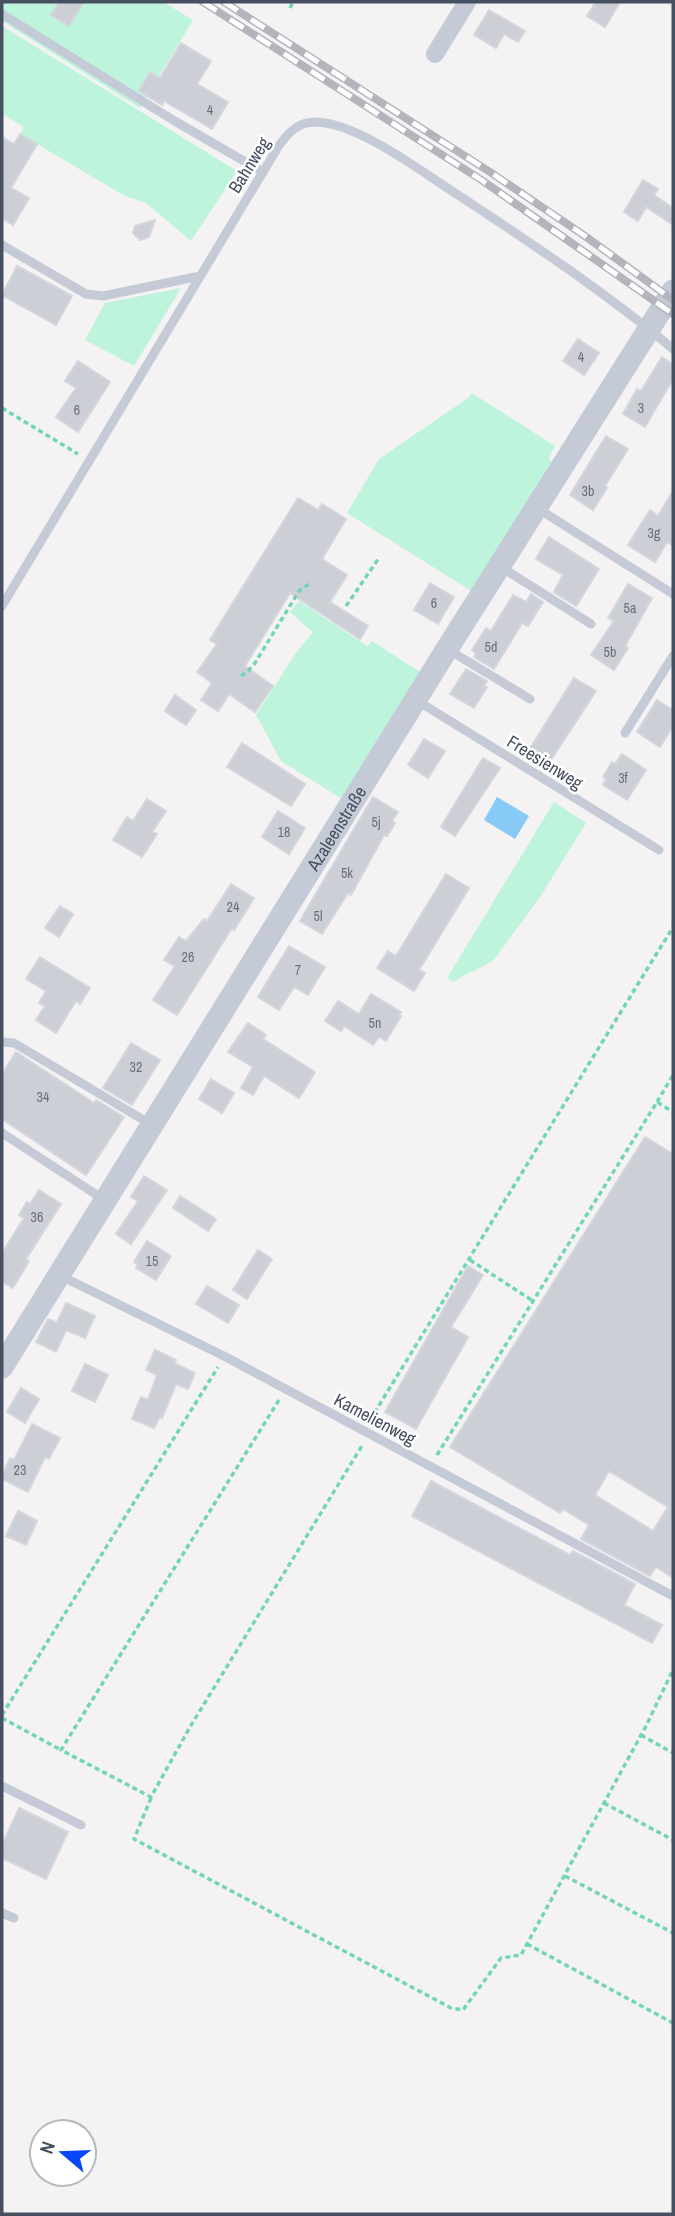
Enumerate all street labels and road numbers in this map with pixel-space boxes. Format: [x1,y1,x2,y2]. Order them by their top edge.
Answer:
street label: Bahnweg [222,132,276,198]
street label: Freesienweg [502,729,588,796]
street label: Azaleenstraße [300,781,372,876]
street label: Kamelienweg [330,1387,421,1451]

